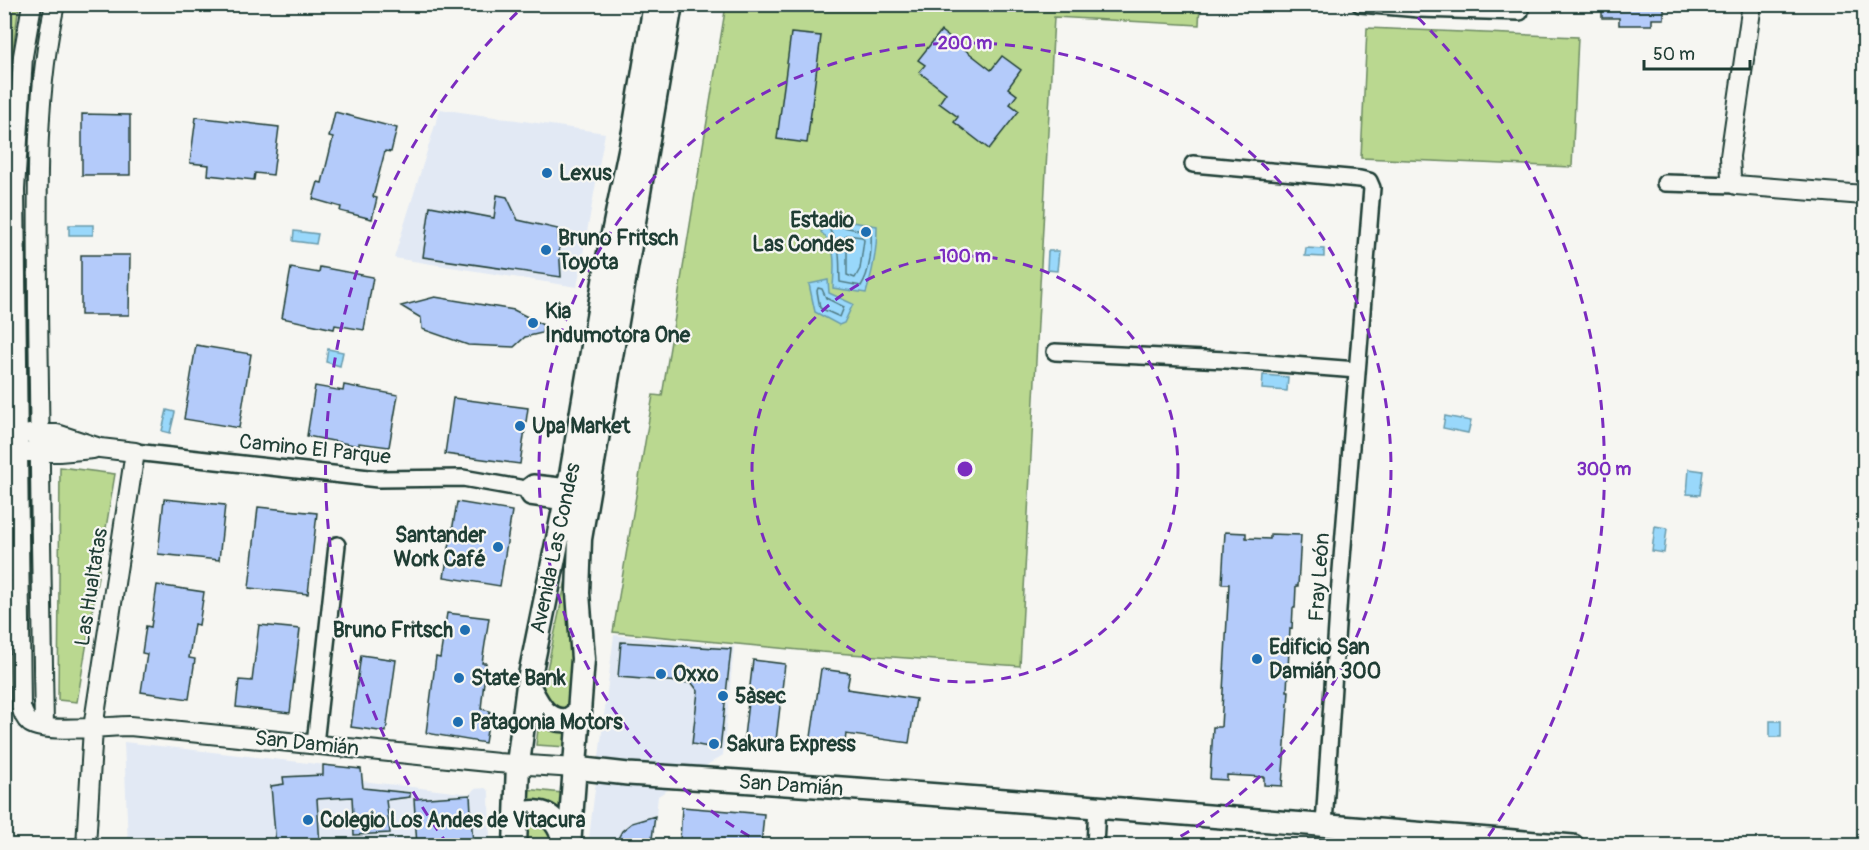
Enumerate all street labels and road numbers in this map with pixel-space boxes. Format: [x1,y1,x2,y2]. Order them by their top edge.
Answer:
street label: Camino El Parque [238,428,393,471]
street label: Avenida Las Condes [524,460,587,636]
street label: Las Hualtatas [69,525,114,648]
street label: Fray León [1303,532,1336,622]
street label: San Damián [253,725,360,762]
street label: San Damián [738,768,844,803]

